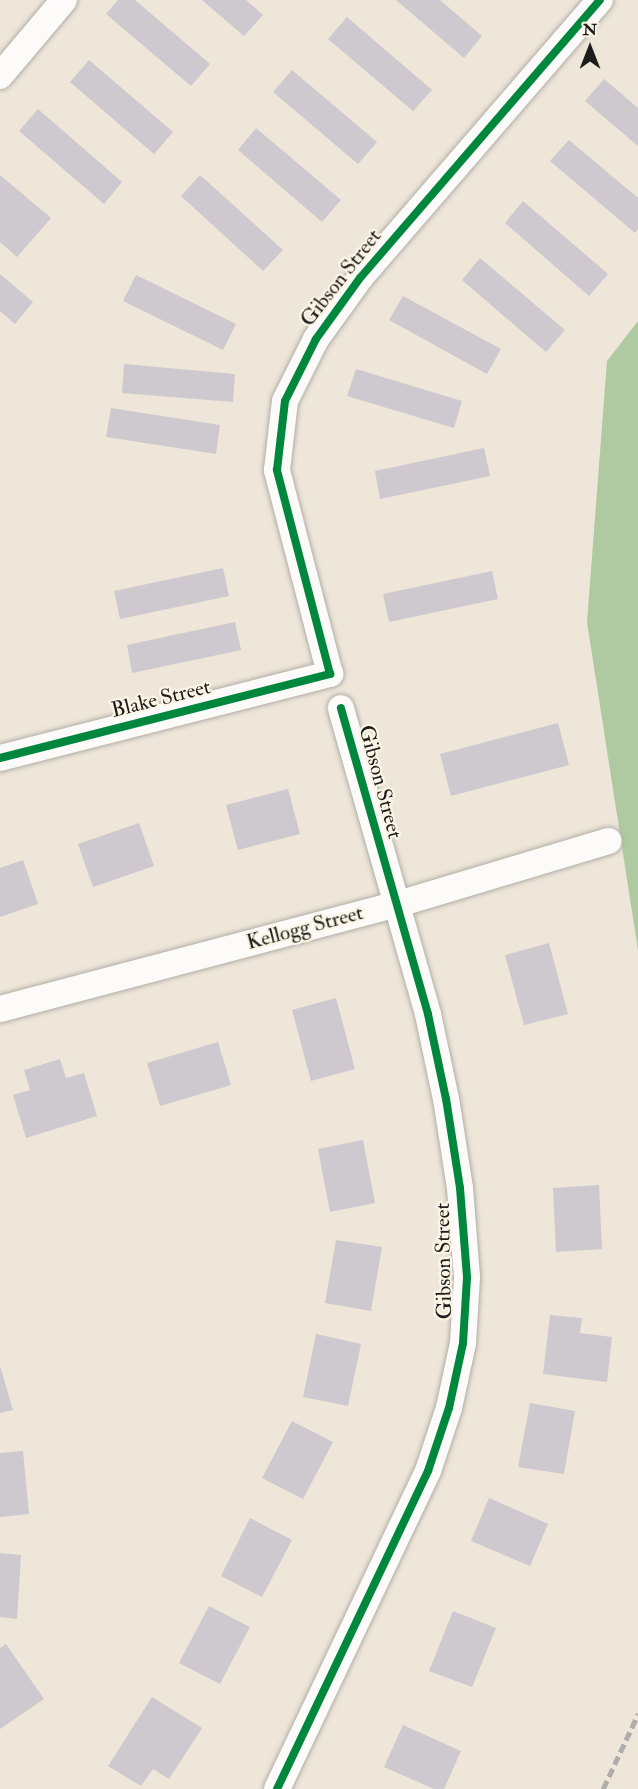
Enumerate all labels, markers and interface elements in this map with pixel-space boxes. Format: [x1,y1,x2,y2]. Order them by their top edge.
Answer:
north arrow [560,18,620,78]
text: N [583,20,597,40]
street label: Gibson Street [295,224,387,332]
street label: Blake Street [109,675,213,723]
street label: Gibson Street [353,722,407,842]
street label: Kellogg Street [244,900,366,956]
street label: Gibson Street [430,1202,458,1320]

